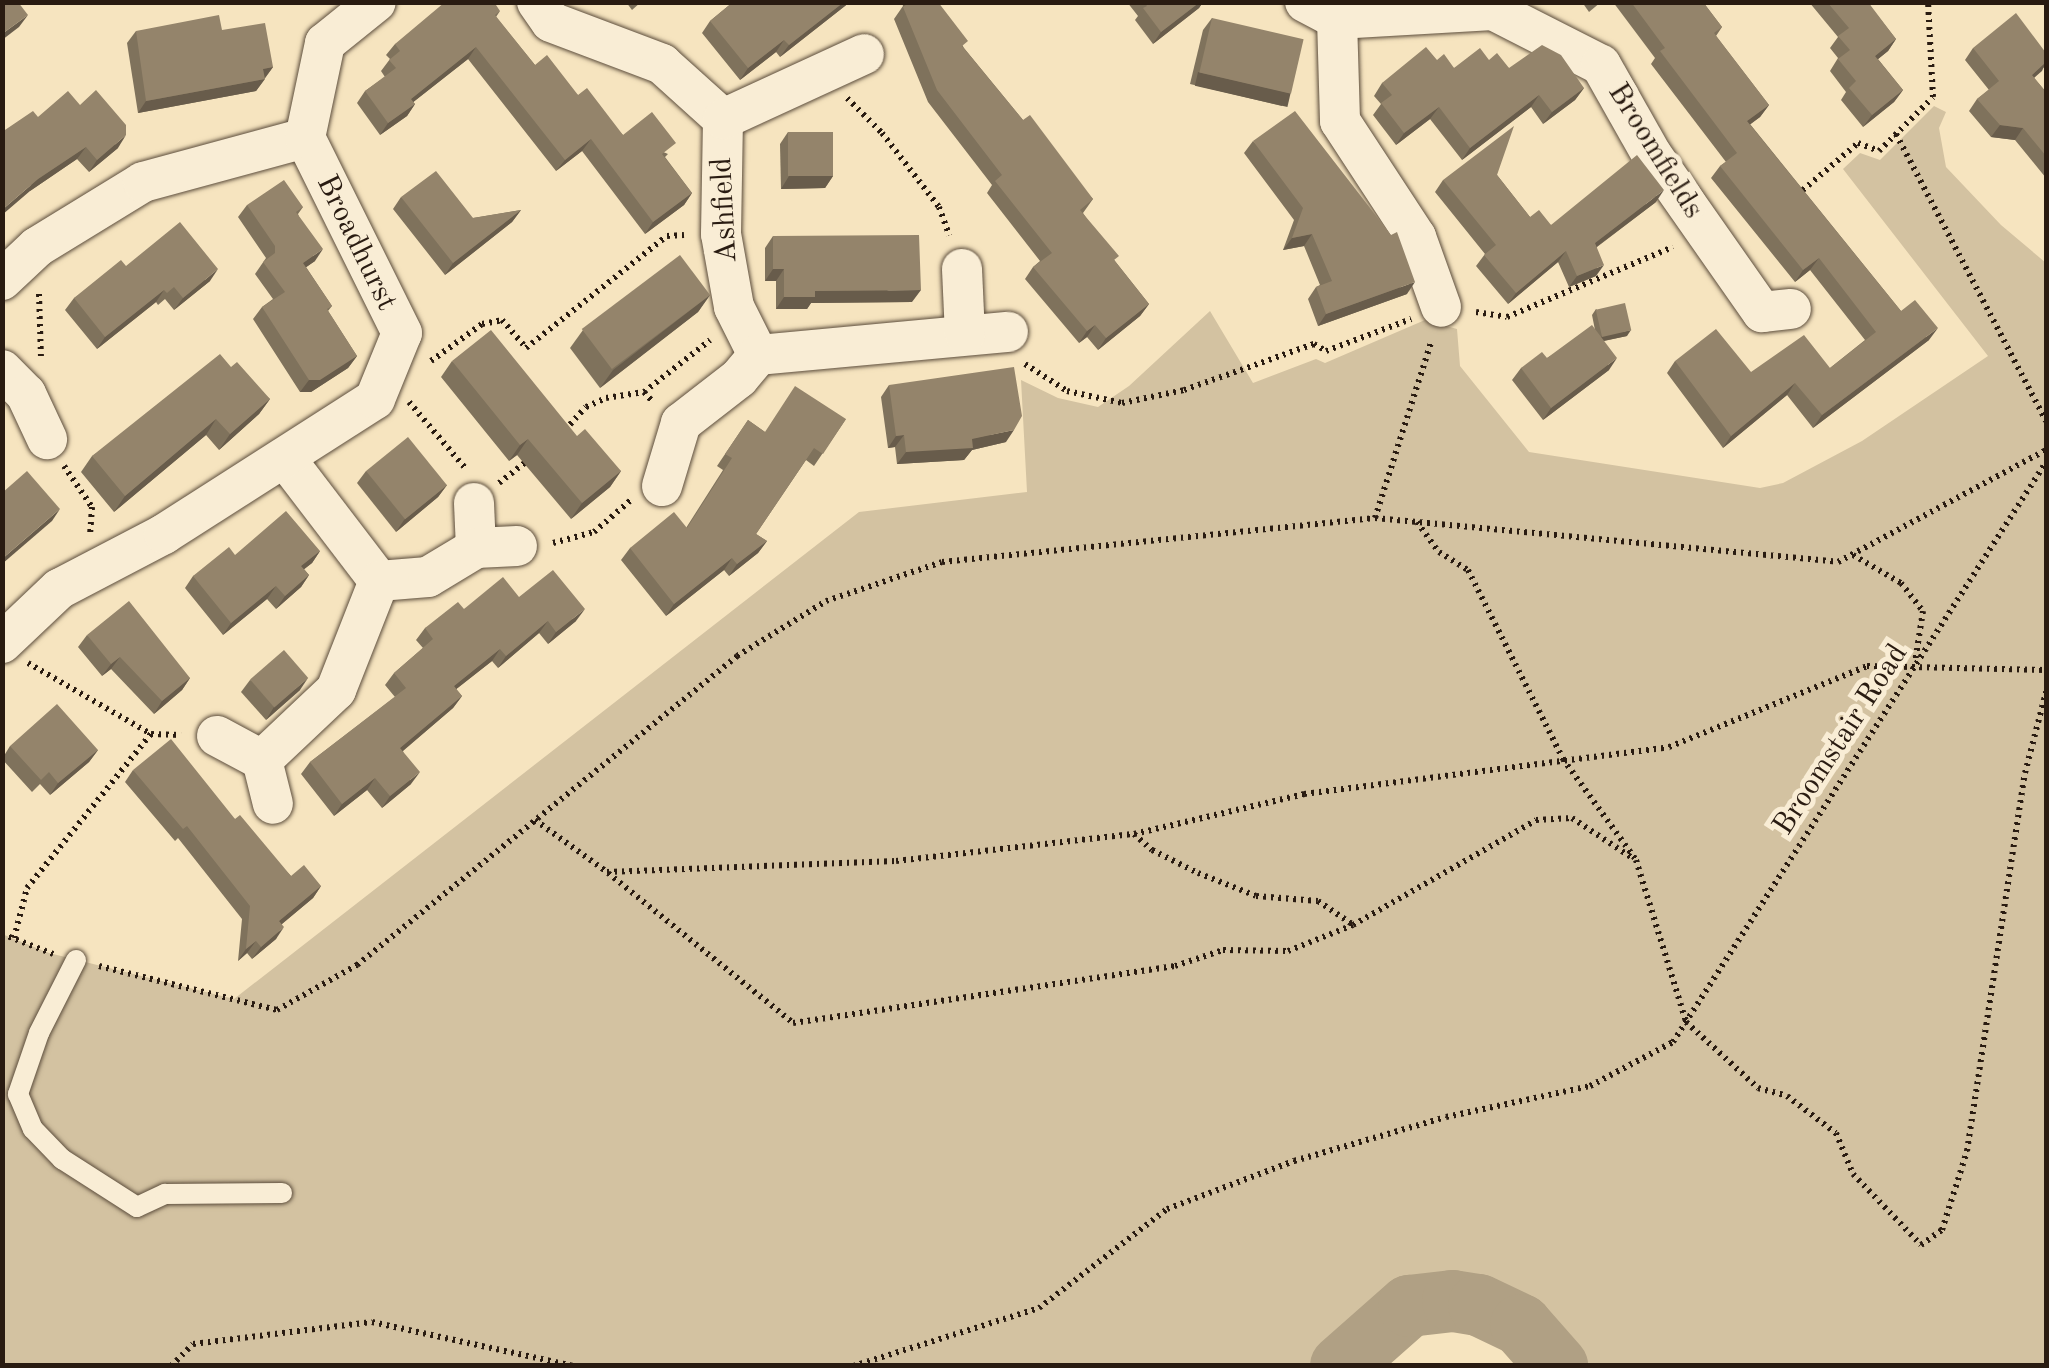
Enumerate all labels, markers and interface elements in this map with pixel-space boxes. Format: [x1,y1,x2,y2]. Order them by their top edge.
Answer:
street label: Broomfields [1599,77,1711,225]
street label: Ashfield [704,156,746,264]
street label: Broadhurst [308,169,404,317]
street label: Broomstair Road [1766,638,1916,842]

